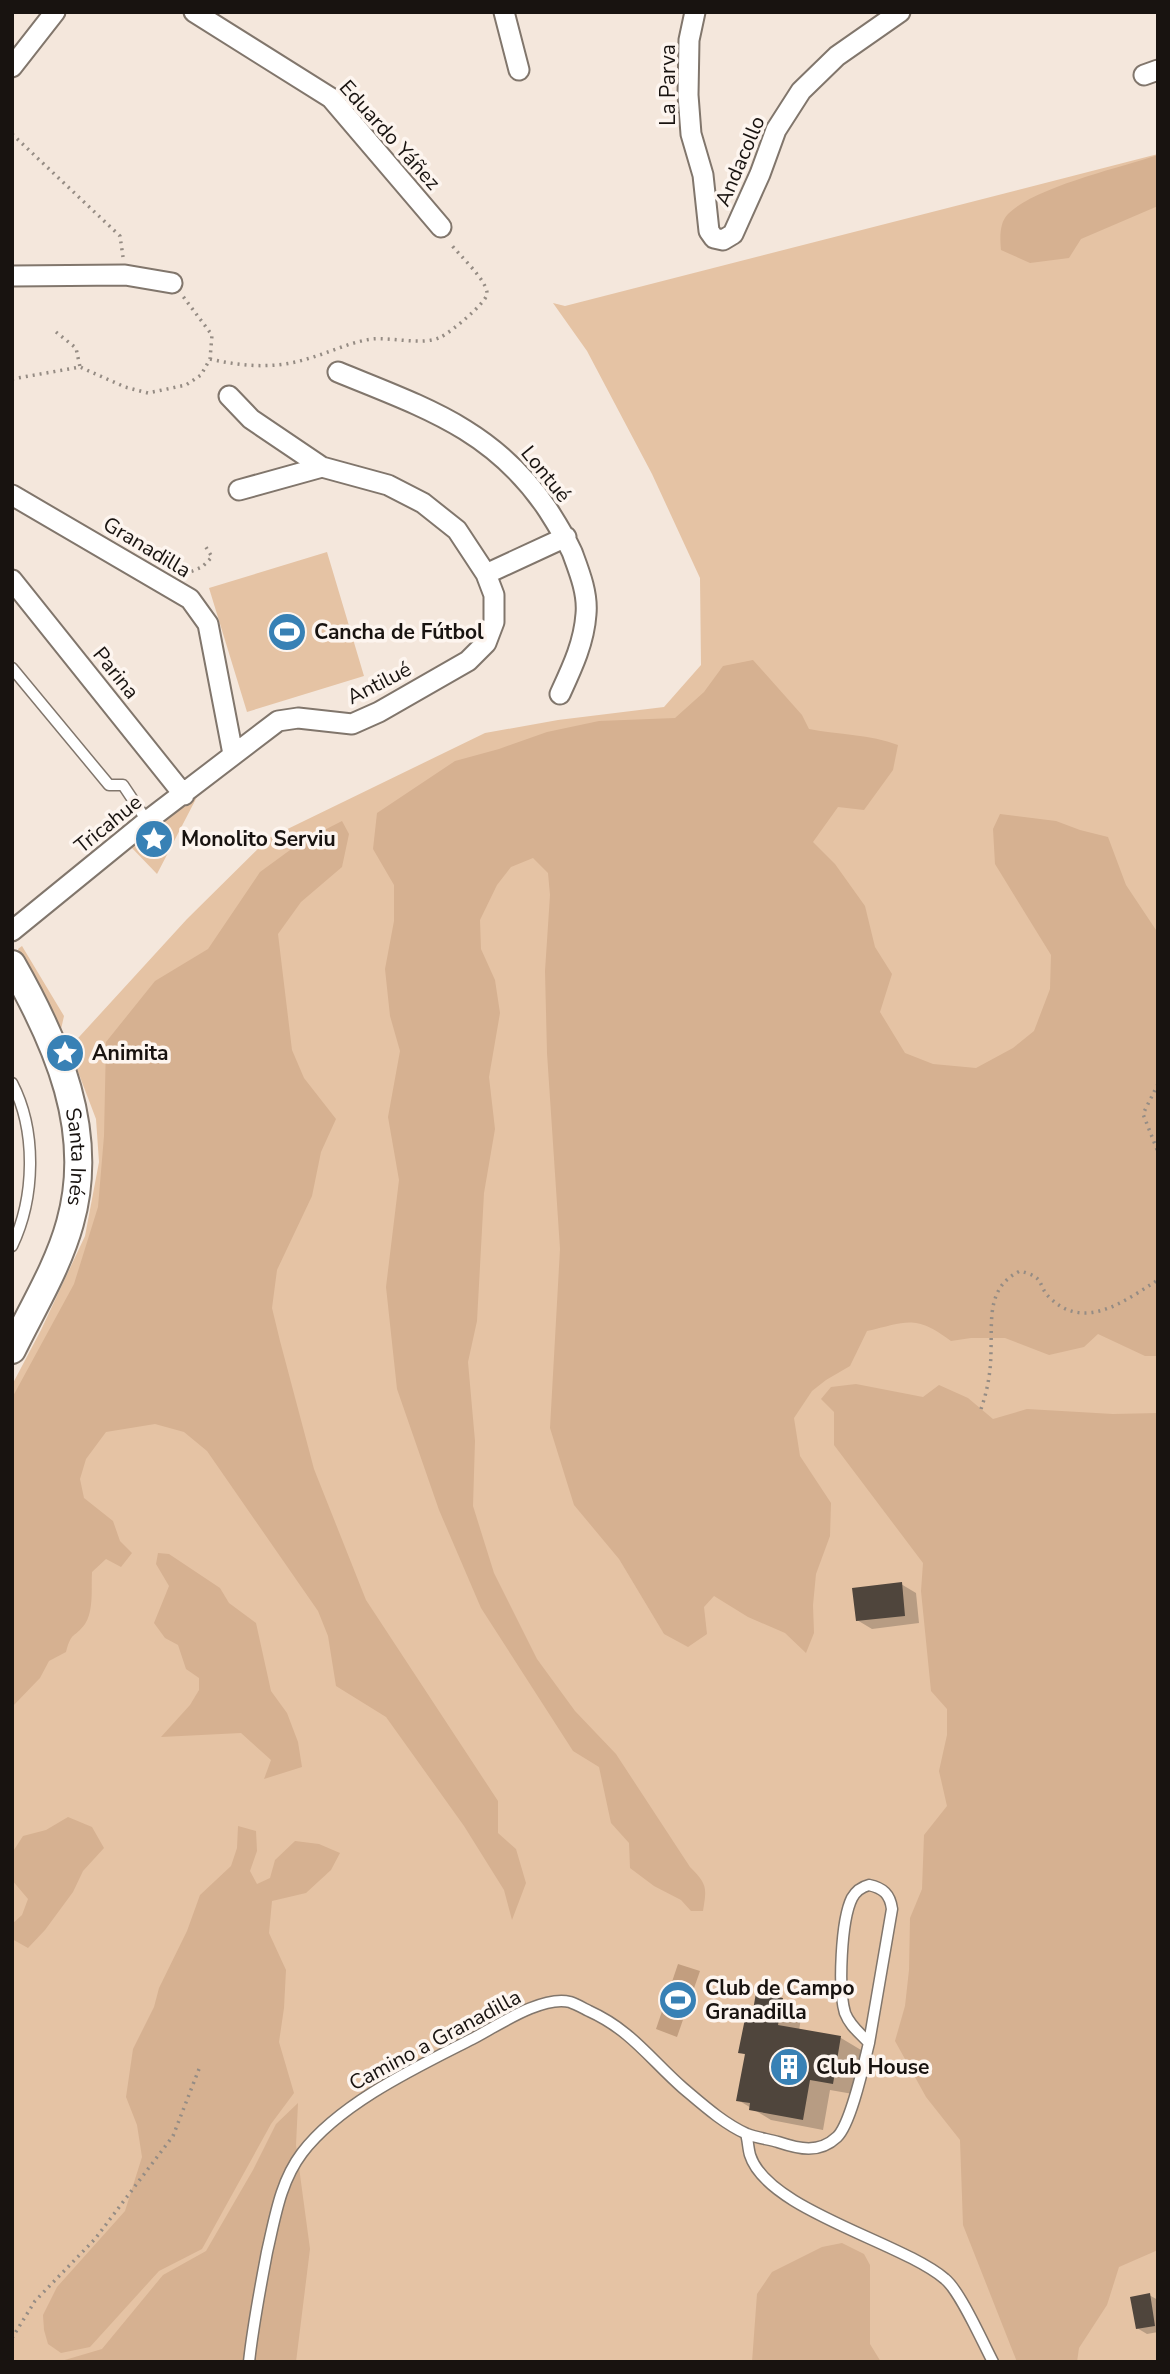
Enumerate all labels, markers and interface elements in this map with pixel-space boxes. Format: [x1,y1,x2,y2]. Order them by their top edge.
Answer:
street label: La Parva [654,44,682,126]
street label: Eduardo Yáñez [333,74,447,196]
street label: Andacollo [708,111,772,211]
street label: Lontué [515,440,577,508]
street label: Granadilla [98,510,196,584]
sports icon: Cancha de Fútbol [266,611,308,653]
place label: Cancha de Fútbol [314,618,484,646]
street label: Parina [86,641,146,705]
street label: Antilué [342,655,416,711]
street label: Tricahue [68,788,148,860]
place icon: Monolito Serviu [133,818,175,860]
place label: Monolito Serviu [181,825,336,853]
place icon: Animita [44,1032,86,1074]
place label: Animita [92,1039,169,1067]
street label: Santa Inés [59,1105,92,1208]
place label: Club de Campo Granadilla [705,1974,855,2026]
sports icon: Club de Campo Granadilla [657,1979,699,2021]
street label: Camino a Granadilla [344,1983,526,2097]
building icon: Club House [768,2046,810,2088]
place label: Club House [816,2053,930,2081]

